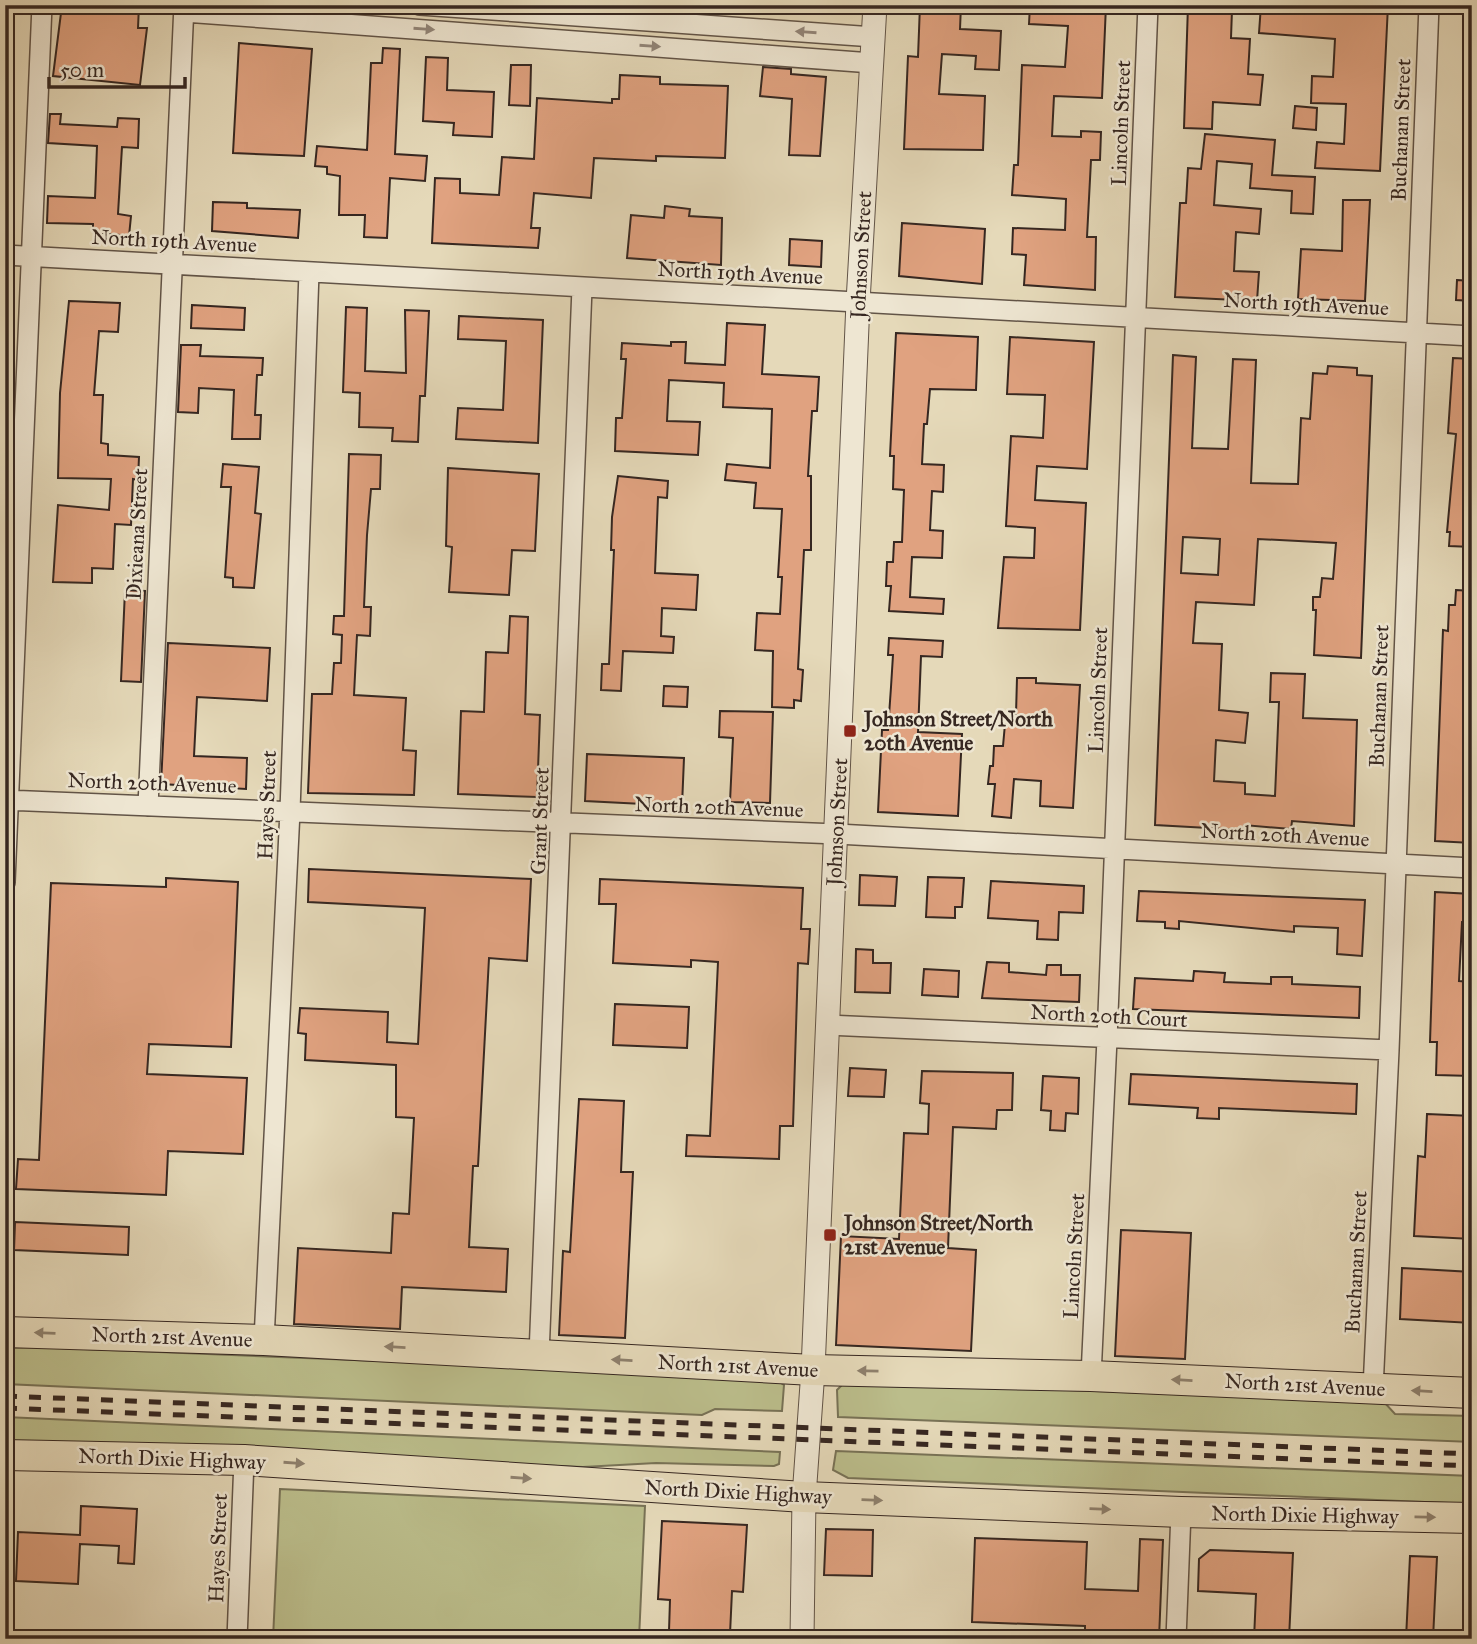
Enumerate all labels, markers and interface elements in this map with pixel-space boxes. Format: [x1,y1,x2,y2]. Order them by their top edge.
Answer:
one-way arrow [413,24,435,35]
one-way arrow [795,26,817,37]
one-way arrow [640,41,662,52]
scale bar [49,46,186,90]
text: 50 m [60,57,105,83]
street label: Buchanan Street [1386,58,1417,202]
street label: Lincoln Street [1106,59,1136,186]
street label: Johnson Street [845,190,877,322]
street label: North 19th Avenue [91,224,258,258]
street label: North 19th Avenue [657,256,824,290]
street label: North 19th Avenue [1223,287,1390,321]
street label: Dixieana Street [121,467,153,601]
street label: Buchanan Street [1364,624,1395,768]
street label: Lincoln Street [1083,626,1113,753]
place label: Johnson Street/North 20th Avenue [861,706,1053,756]
marker: Johnson Street/North 20th Avenue [842,723,858,739]
street label: Hayes Street [252,749,282,860]
street label: Johnson Street [821,757,853,889]
street label: Grant Street [525,766,555,875]
street label: North 20th Avenue [67,767,237,799]
street label: North 20th Avenue [634,791,804,823]
street label: North 20th Avenue [1200,818,1370,852]
street label: North 20th Court [1030,999,1189,1033]
street label: Buchanan Street [1339,1189,1373,1334]
street label: Lincoln Street [1058,1192,1090,1320]
place label: Johnson Street/North 21st Avenue [841,1210,1033,1260]
marker: Johnson Street/North 21st Avenue [822,1227,838,1243]
street label: North 21st Avenue [91,1321,253,1353]
one-way arrow [34,1328,56,1339]
one-way arrow [384,1342,406,1353]
street label: North 21st Avenue [657,1349,819,1383]
one-way arrow [611,1354,633,1365]
one-way arrow [856,1365,878,1377]
street label: North 21st Avenue [1224,1368,1386,1402]
one-way arrow [1171,1374,1193,1385]
one-way arrow [1411,1385,1433,1396]
street label: North Dixie Highway [78,1443,267,1475]
one-way arrow [283,1458,305,1469]
one-way arrow [510,1473,532,1484]
street label: North Dixie Highway [644,1474,833,1510]
street label: Hayes Street [203,1492,233,1603]
one-way arrow [862,1494,884,1505]
street label: North Dixie Highway [1211,1500,1400,1530]
one-way arrow [1089,1503,1111,1514]
one-way arrow [1414,1512,1436,1523]

